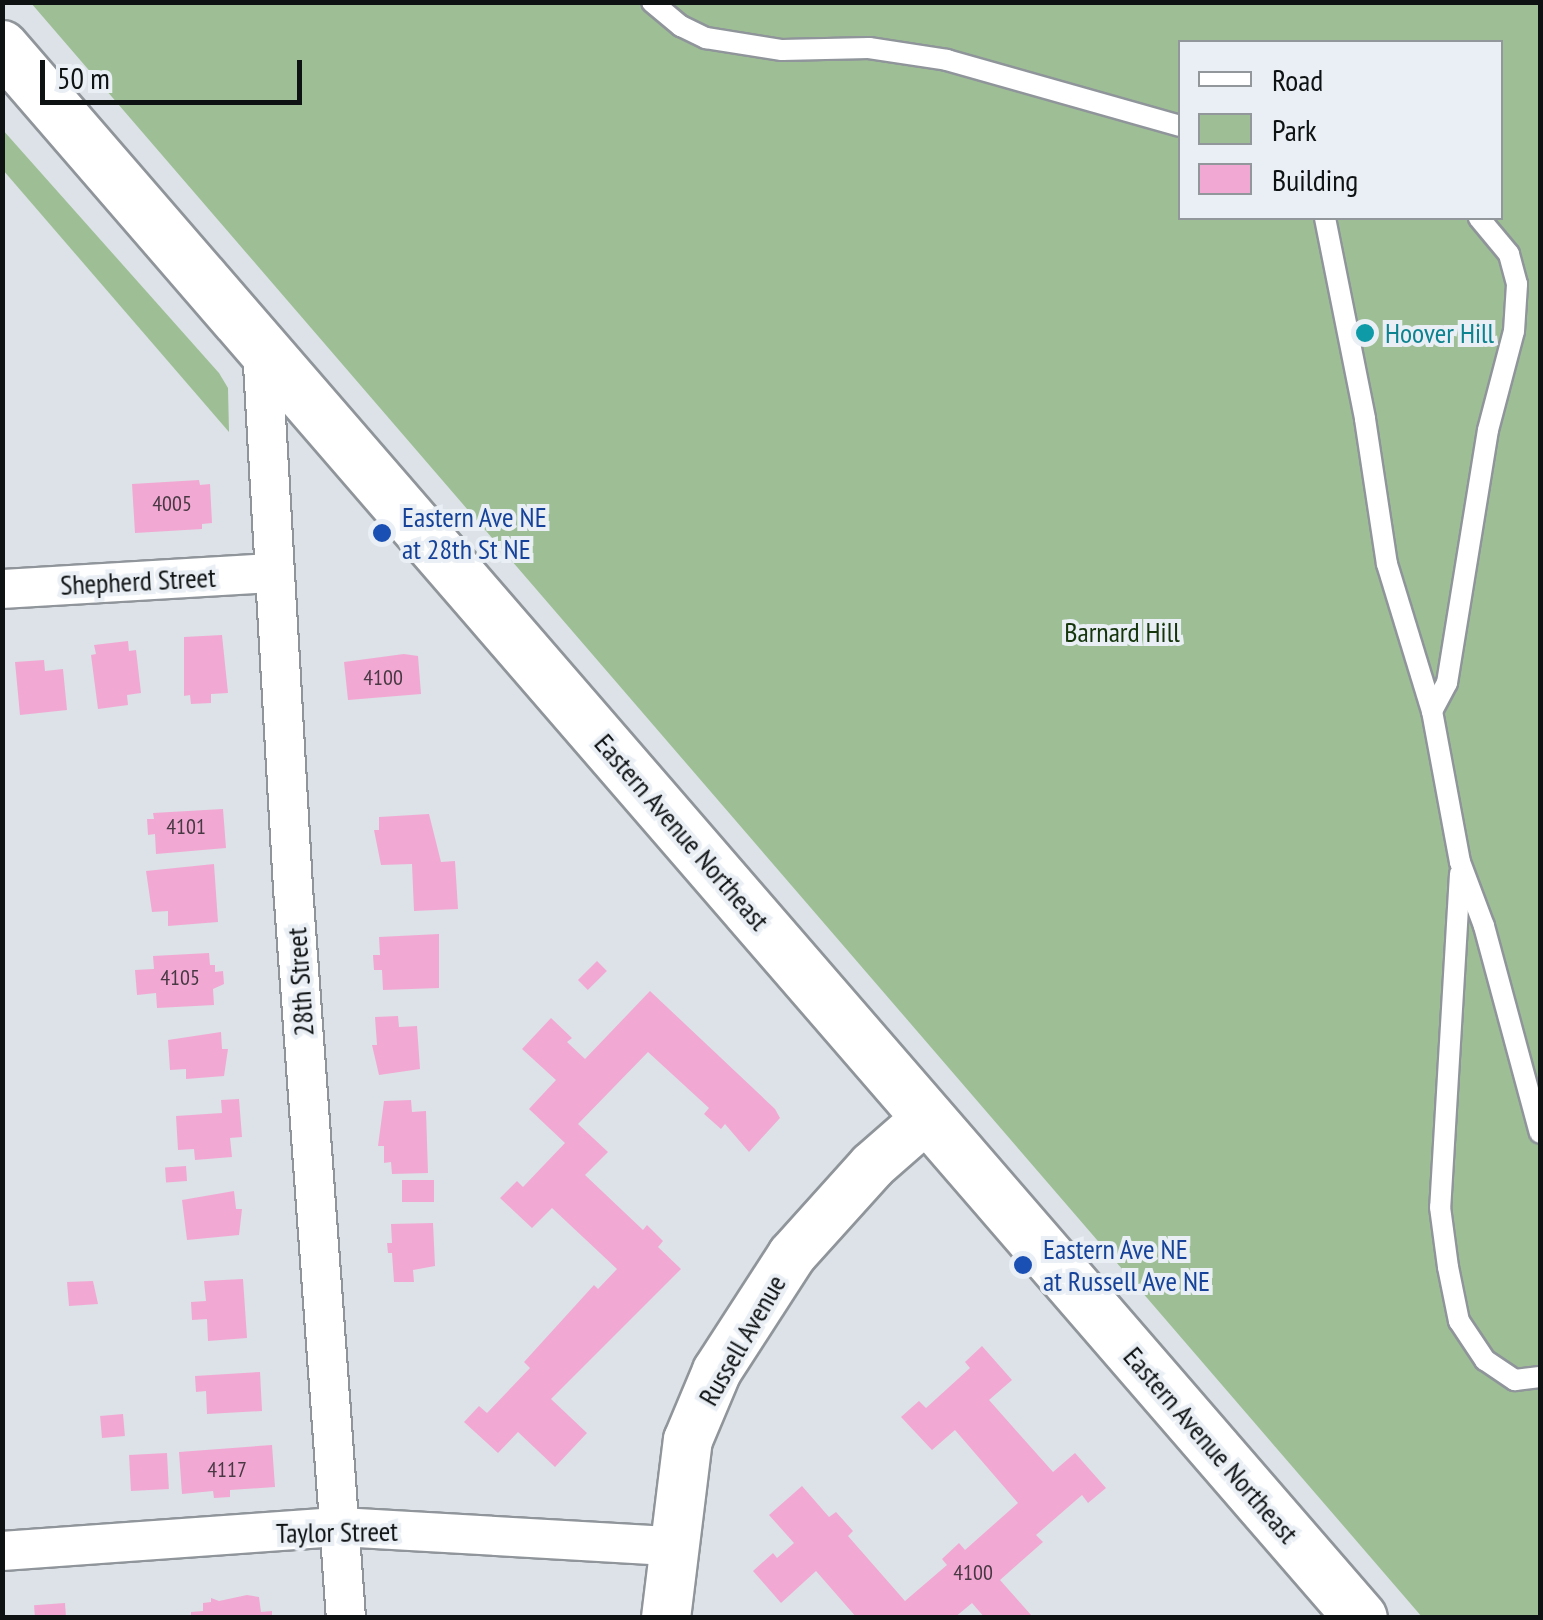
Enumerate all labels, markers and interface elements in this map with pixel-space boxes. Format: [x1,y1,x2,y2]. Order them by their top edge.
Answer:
scale bar [45,40,308,102]
legend [1178,40,1503,220]
text: 50 m [57,58,110,97]
text: Road [1272,60,1323,99]
text: Park [1272,110,1317,149]
text: Building [1272,160,1358,199]
place label: Hoover Hill [1385,316,1494,350]
marker: Hoover Hill [1354,322,1376,344]
house number: 4005 [152,491,192,517]
place label: Eastern Ave NE at 28th St NE [402,500,547,566]
marker: Eastern Ave NE at 28th St NE [371,522,393,544]
street label: Shepherd Street [59,560,217,602]
park label: Barnard Hill [1064,615,1180,649]
house number: 4100 [363,665,403,691]
street label: Eastern Avenue Northeast [587,727,777,937]
house number: 4101 [166,814,206,840]
street label: 28th Street [279,926,321,1038]
house number: 4105 [160,965,200,991]
place label: Eastern Ave NE at Russell Ave NE [1043,1232,1211,1298]
marker: Eastern Ave NE at Russell Ave NE [1012,1254,1034,1276]
street label: Russell Avenue [691,1268,793,1412]
street label: Eastern Avenue Northeast [1116,1340,1306,1550]
house number: 4117 [207,1457,247,1483]
street label: Taylor Street [276,1514,398,1550]
house number: 4100 [953,1560,993,1586]

